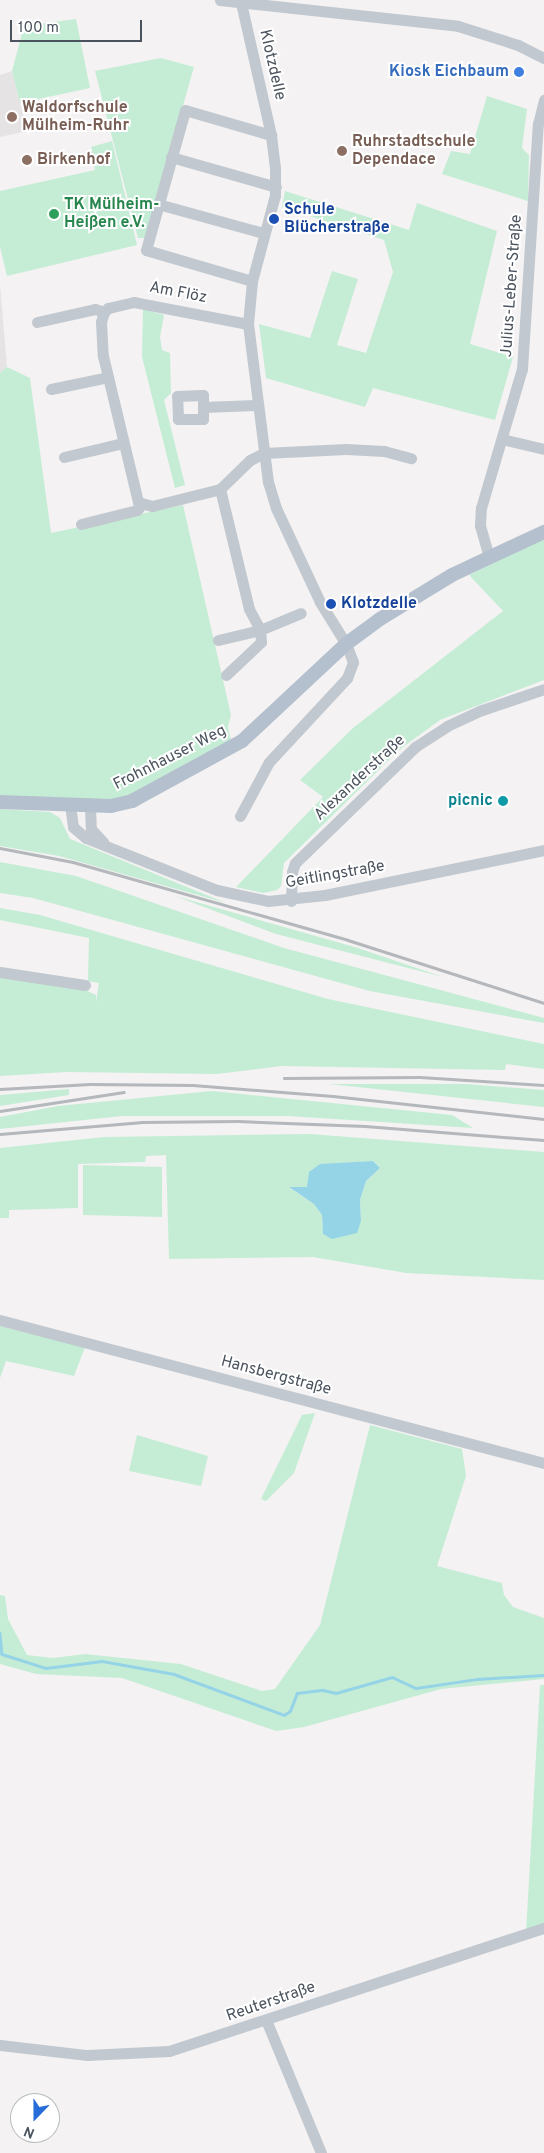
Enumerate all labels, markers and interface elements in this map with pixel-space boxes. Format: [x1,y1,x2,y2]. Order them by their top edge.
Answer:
scale bar [12,10,145,42]
text: 100 m [18,19,59,38]
street label: Klotzdelle [255,28,289,102]
place label: Kiosk Eichbaum [389,62,509,82]
marker: Kiosk Eichbaum [513,66,525,78]
place label: Waldorfschule Mülheim-Ruhr [22,98,129,136]
marker: Waldorfschule Mülheim-Ruhr [6,111,18,123]
place label: Ruhrstadtschule Dependace [352,132,475,170]
marker: Ruhrstadtschule Dependace [336,145,348,157]
place label: Birkenhof [37,150,110,170]
marker: Birkenhof [21,154,33,166]
place label: TK Mülheim- Heißen e.V. [64,195,160,233]
place label: Schule Blücherstraße [284,200,390,238]
marker: TK Mülheim- Heißen e.V. [48,208,60,220]
marker: Schule Blücherstraße [268,213,280,225]
street label: Julius-Leber-Straße [497,214,527,358]
street label: Am Flöz [148,278,208,308]
place label: Klotzdelle [341,594,417,614]
marker: Klotzdelle [325,598,337,610]
street label: Frohnhauser Weg [110,721,230,795]
street label: Alexanderstraße [311,731,409,825]
place label: picnic [448,791,493,811]
marker: picnic [497,795,509,807]
street label: Geitlingstraße [284,857,386,893]
street label: Hansbergstraße [219,1352,333,1400]
street label: Reuterstraße [224,1978,318,2026]
north arrow [10,2093,60,2143]
text: N [22,2122,37,2141]

